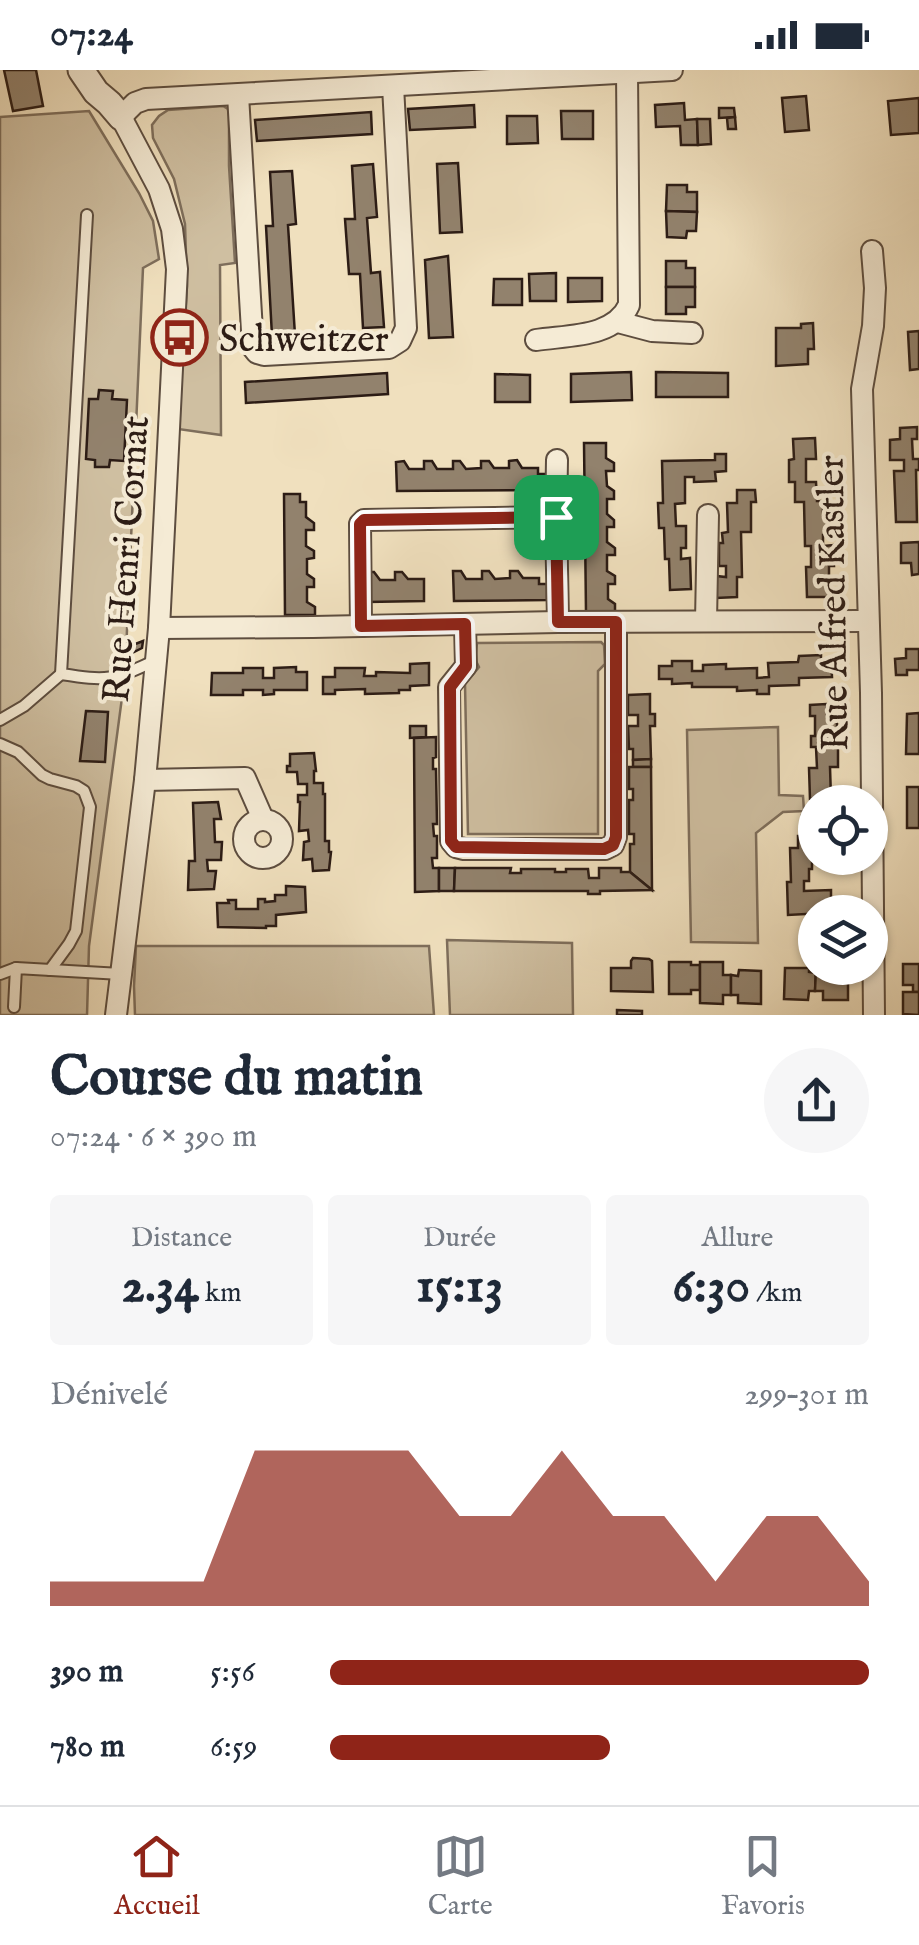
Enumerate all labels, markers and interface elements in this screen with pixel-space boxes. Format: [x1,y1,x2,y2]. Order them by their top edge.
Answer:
text: 07:24 [50,11,133,59]
bus stop icon: Schweitzer [150,308,210,368]
place label: Schweitzer [219,317,389,365]
street label: Rue Henri Cornat [94,414,162,704]
street label: Rue Alfred Kastler [808,455,862,751]
pin [514,475,599,560]
icon: arrive [529,490,584,545]
map controls [798,785,888,985]
button: locate [798,785,888,875]
button: layers [798,895,888,985]
text: Course du matin [50,1044,423,1114]
button: share [764,1048,869,1153]
text: 07:24 · 6 × 390 m [50,1117,257,1158]
text: Distance [131,1221,232,1256]
text: Durée [423,1221,496,1256]
text: Allure [702,1221,773,1256]
text: 2.34 [121,1256,199,1319]
text: 15:13 [416,1256,503,1319]
text: 6:30 [673,1256,750,1319]
text: km [199,1276,242,1311]
text: /km [750,1276,802,1311]
text: Dénivelé [50,1375,168,1416]
text: 299–301 m [744,1375,869,1416]
text: 390 m [50,1652,123,1693]
text: 5:56 [210,1652,255,1693]
text: 780 m [50,1727,125,1768]
text: 6:59 [210,1727,258,1768]
tab: Accueil [114,1829,200,1924]
tab: Carte [428,1829,493,1924]
tab: Favoris [721,1829,805,1924]

